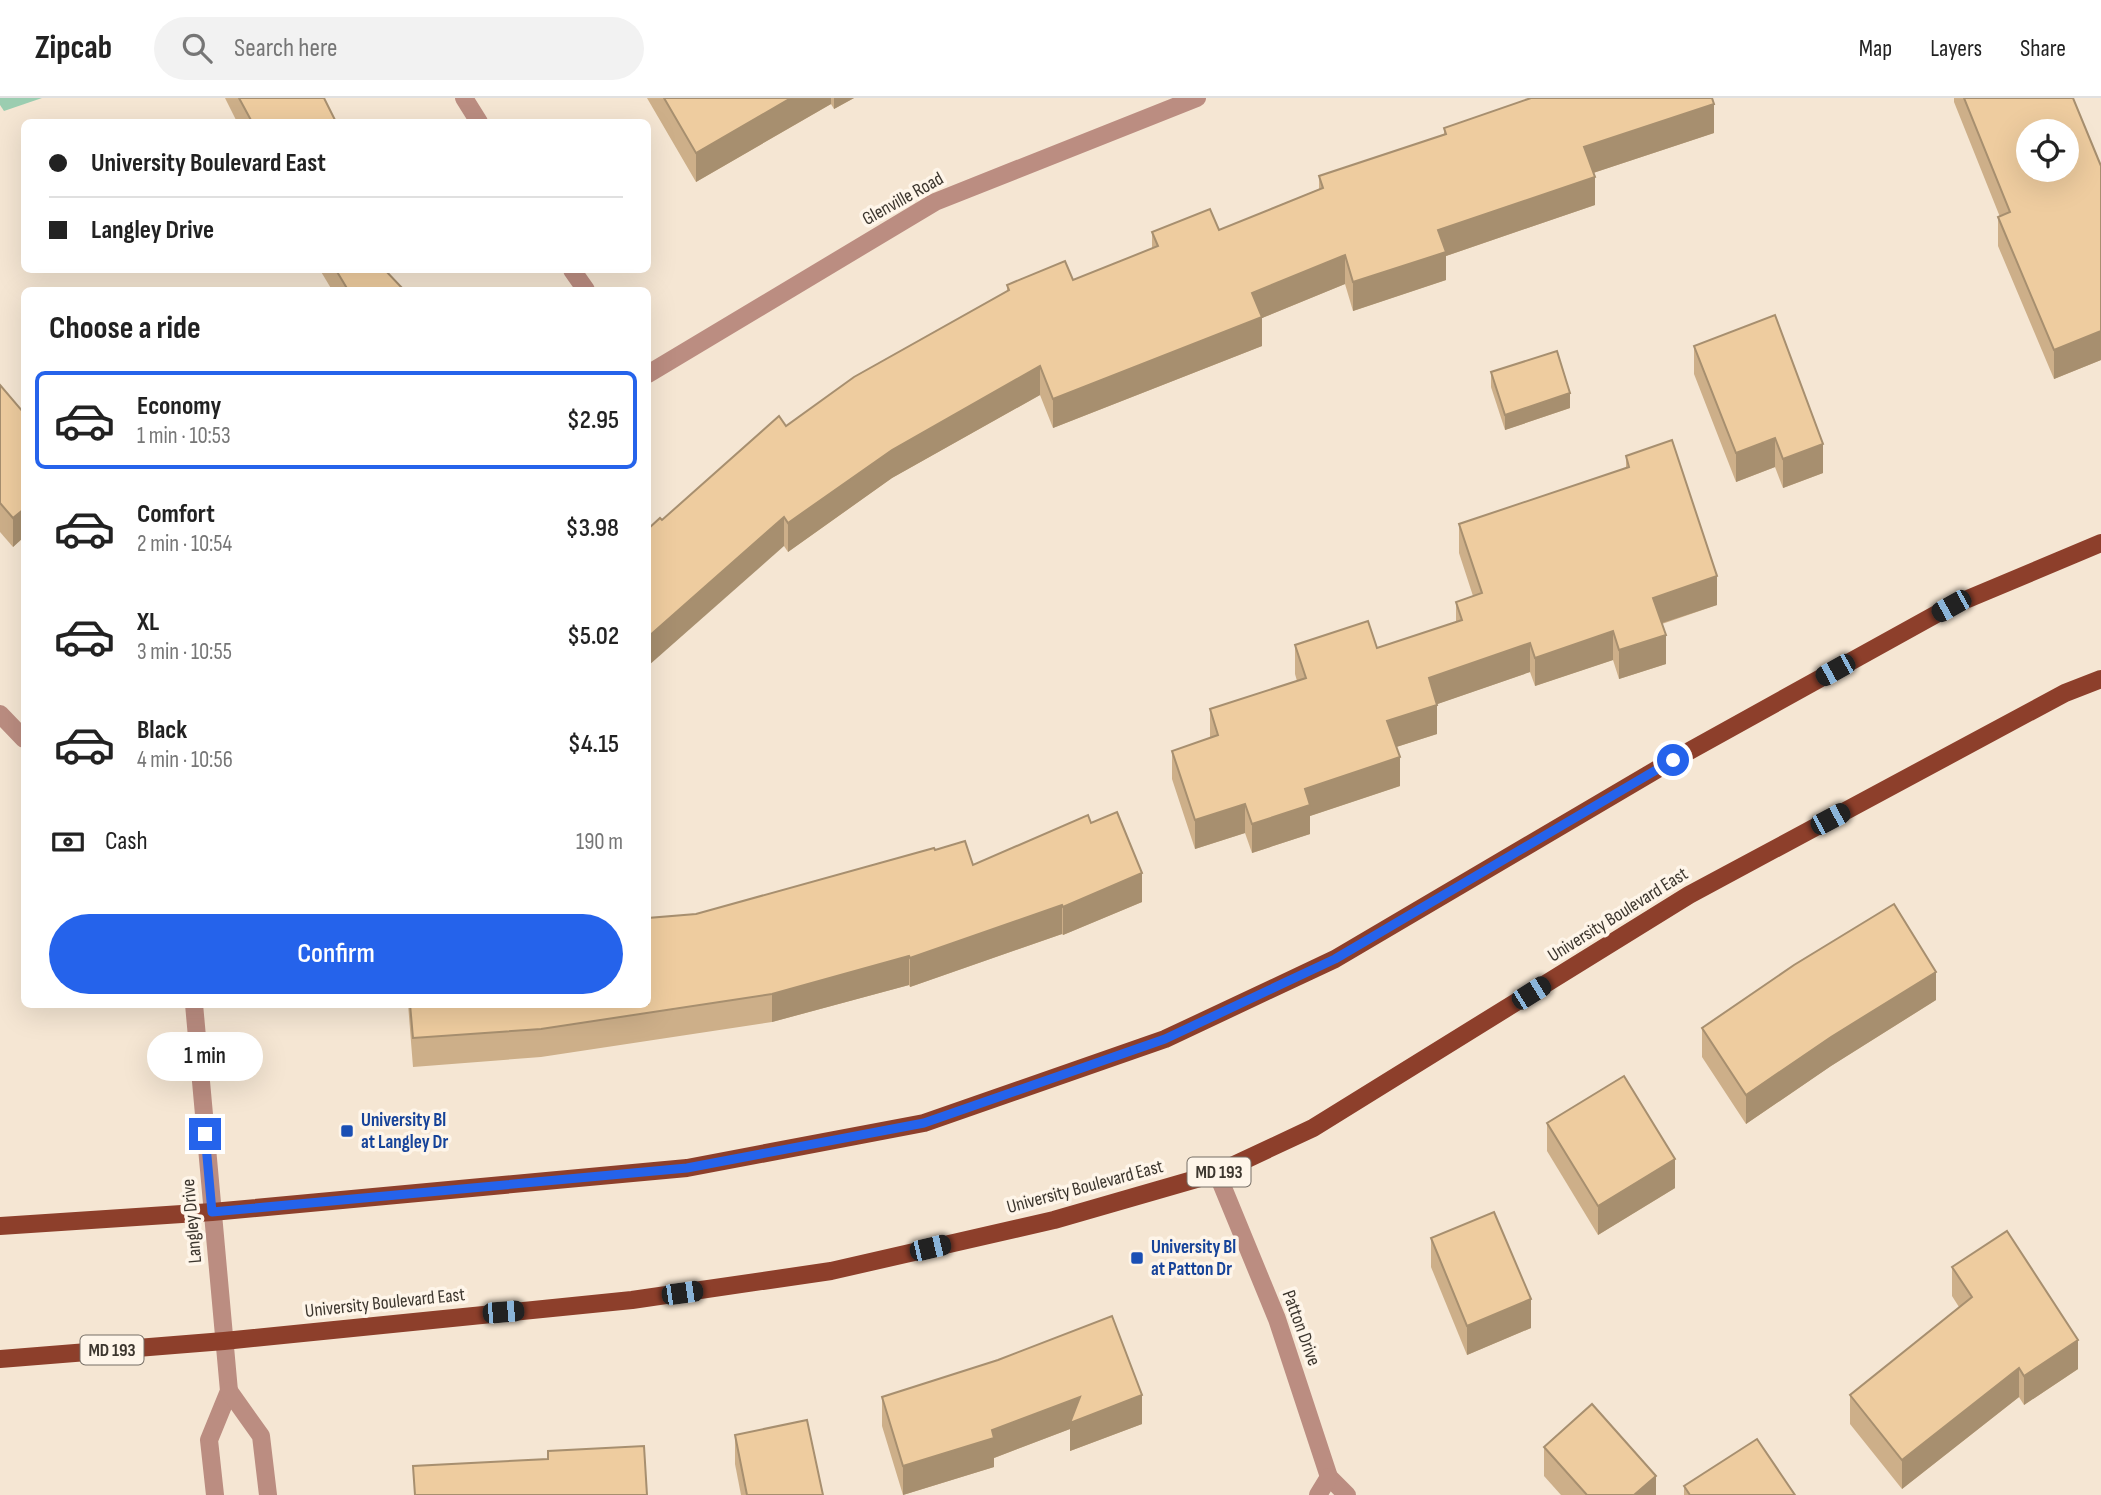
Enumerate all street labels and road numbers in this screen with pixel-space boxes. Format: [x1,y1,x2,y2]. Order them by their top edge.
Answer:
street label: Glenville Road [858,167,948,231]
street label: University Boulevard East [1544,863,1692,967]
street label: University Boulevard East [1004,1155,1166,1219]
road number: MD 193 [1188,1157,1250,1186]
street label: Langley Drive [177,1178,207,1264]
street label: University Boulevard East [304,1283,466,1323]
street label: Patton Drive [1277,1287,1325,1369]
road number: MD 193 [80,1336,144,1364]

